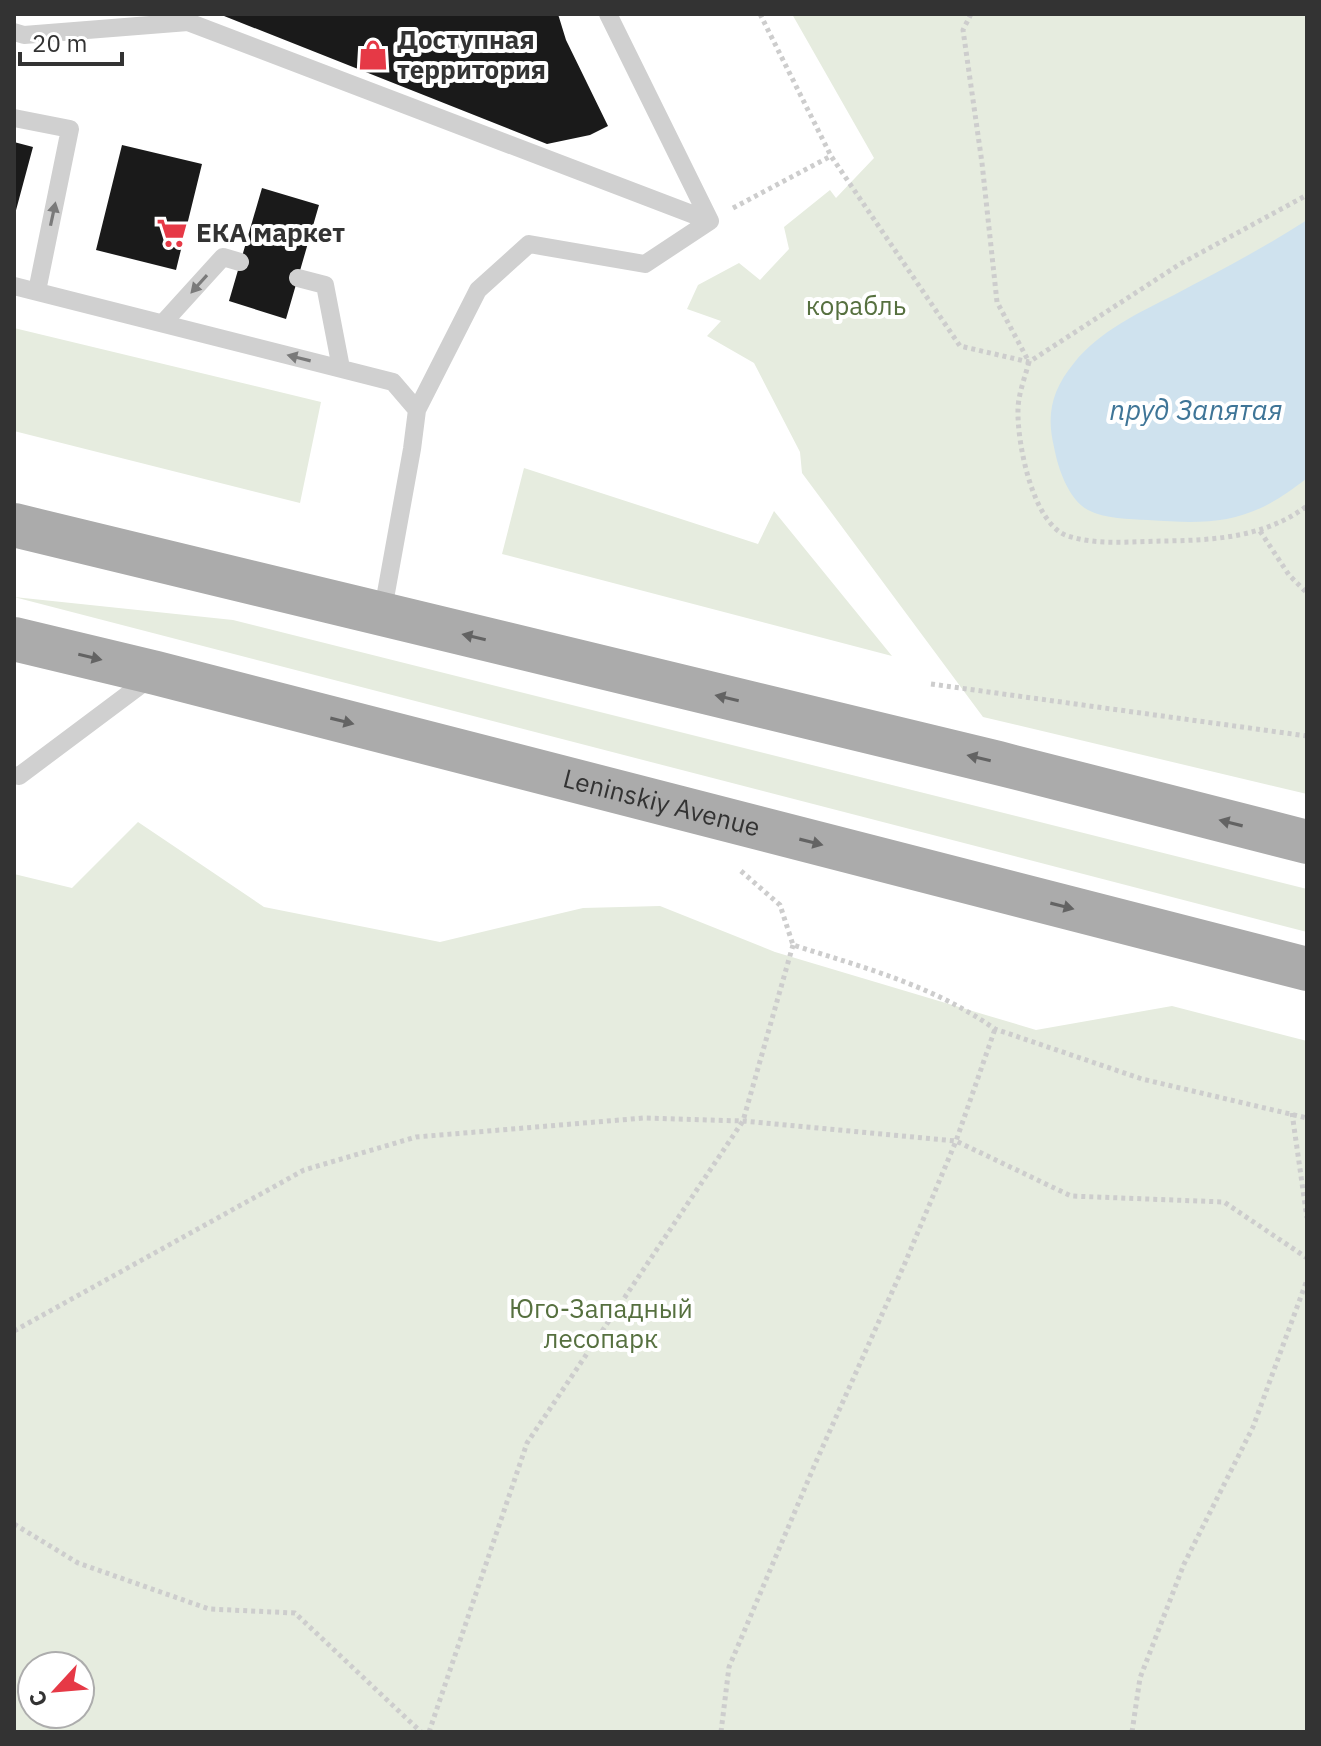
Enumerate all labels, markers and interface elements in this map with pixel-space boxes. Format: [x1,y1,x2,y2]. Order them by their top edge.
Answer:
scale bar [20,16,122,66]
place label: Доступная территория [397,22,546,86]
text: 20 m [32,27,87,59]
shop icon: Доступная территория [356,38,390,72]
one-way arrow [47,202,60,227]
place label: ЕКА маркет [196,215,345,249]
supermarket icon: ЕКА маркет [155,216,189,250]
one-way arrow [190,274,208,293]
park label: корабль [806,288,906,322]
one-way arrow [286,351,311,363]
water label: пруд Запятая [1109,391,1283,428]
one-way arrow [461,630,486,643]
one-way arrow [77,652,102,664]
one-way arrow [714,691,739,704]
one-way arrow [329,716,354,728]
one-way arrow [967,752,992,764]
street label: Leninskiy Avenue [560,760,764,844]
one-way arrow [1219,816,1244,828]
one-way arrow [798,836,823,848]
one-way arrow [1050,901,1075,913]
park label: Юго-Западный лесопарк [509,1291,693,1355]
north arrow [16,1650,96,1730]
text: С [21,1686,54,1712]

